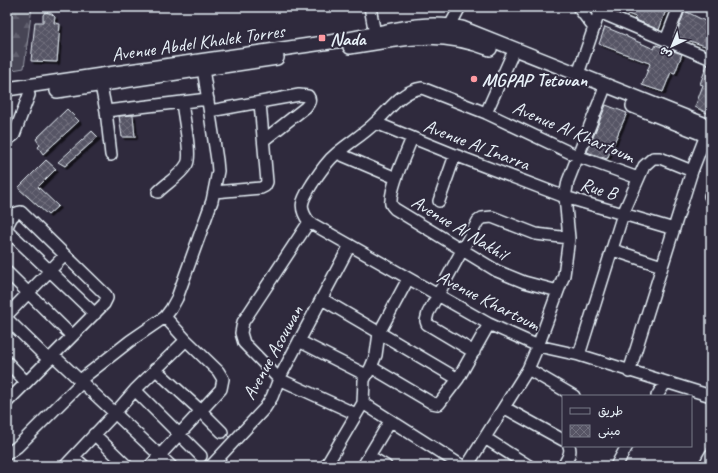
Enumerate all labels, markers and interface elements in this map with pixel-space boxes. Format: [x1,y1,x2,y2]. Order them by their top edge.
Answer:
street label: Avenue Abdel Khalek Torres [110,19,288,67]
north arrow [652,26,692,66]
place label: Nada [330,27,367,51]
marker: Nada [317,33,327,43]
text: ش [656,44,674,62]
place label: MGPAP Tetouan [482,68,588,92]
marker: MGPAP Tetouan [469,74,479,84]
street label: Avenue Al Khartoum [509,95,640,169]
street label: Avenue Al Inarra [420,114,534,177]
street label: Rue B [577,172,621,206]
street label: Avenue Al Nakhil [407,190,515,268]
street label: Avenue Khartoum [433,265,545,338]
street label: Avenue Asouwan [237,301,309,404]
legend [562,395,692,447]
text: طريق [598,403,623,419]
text: مبنى [598,423,621,439]

